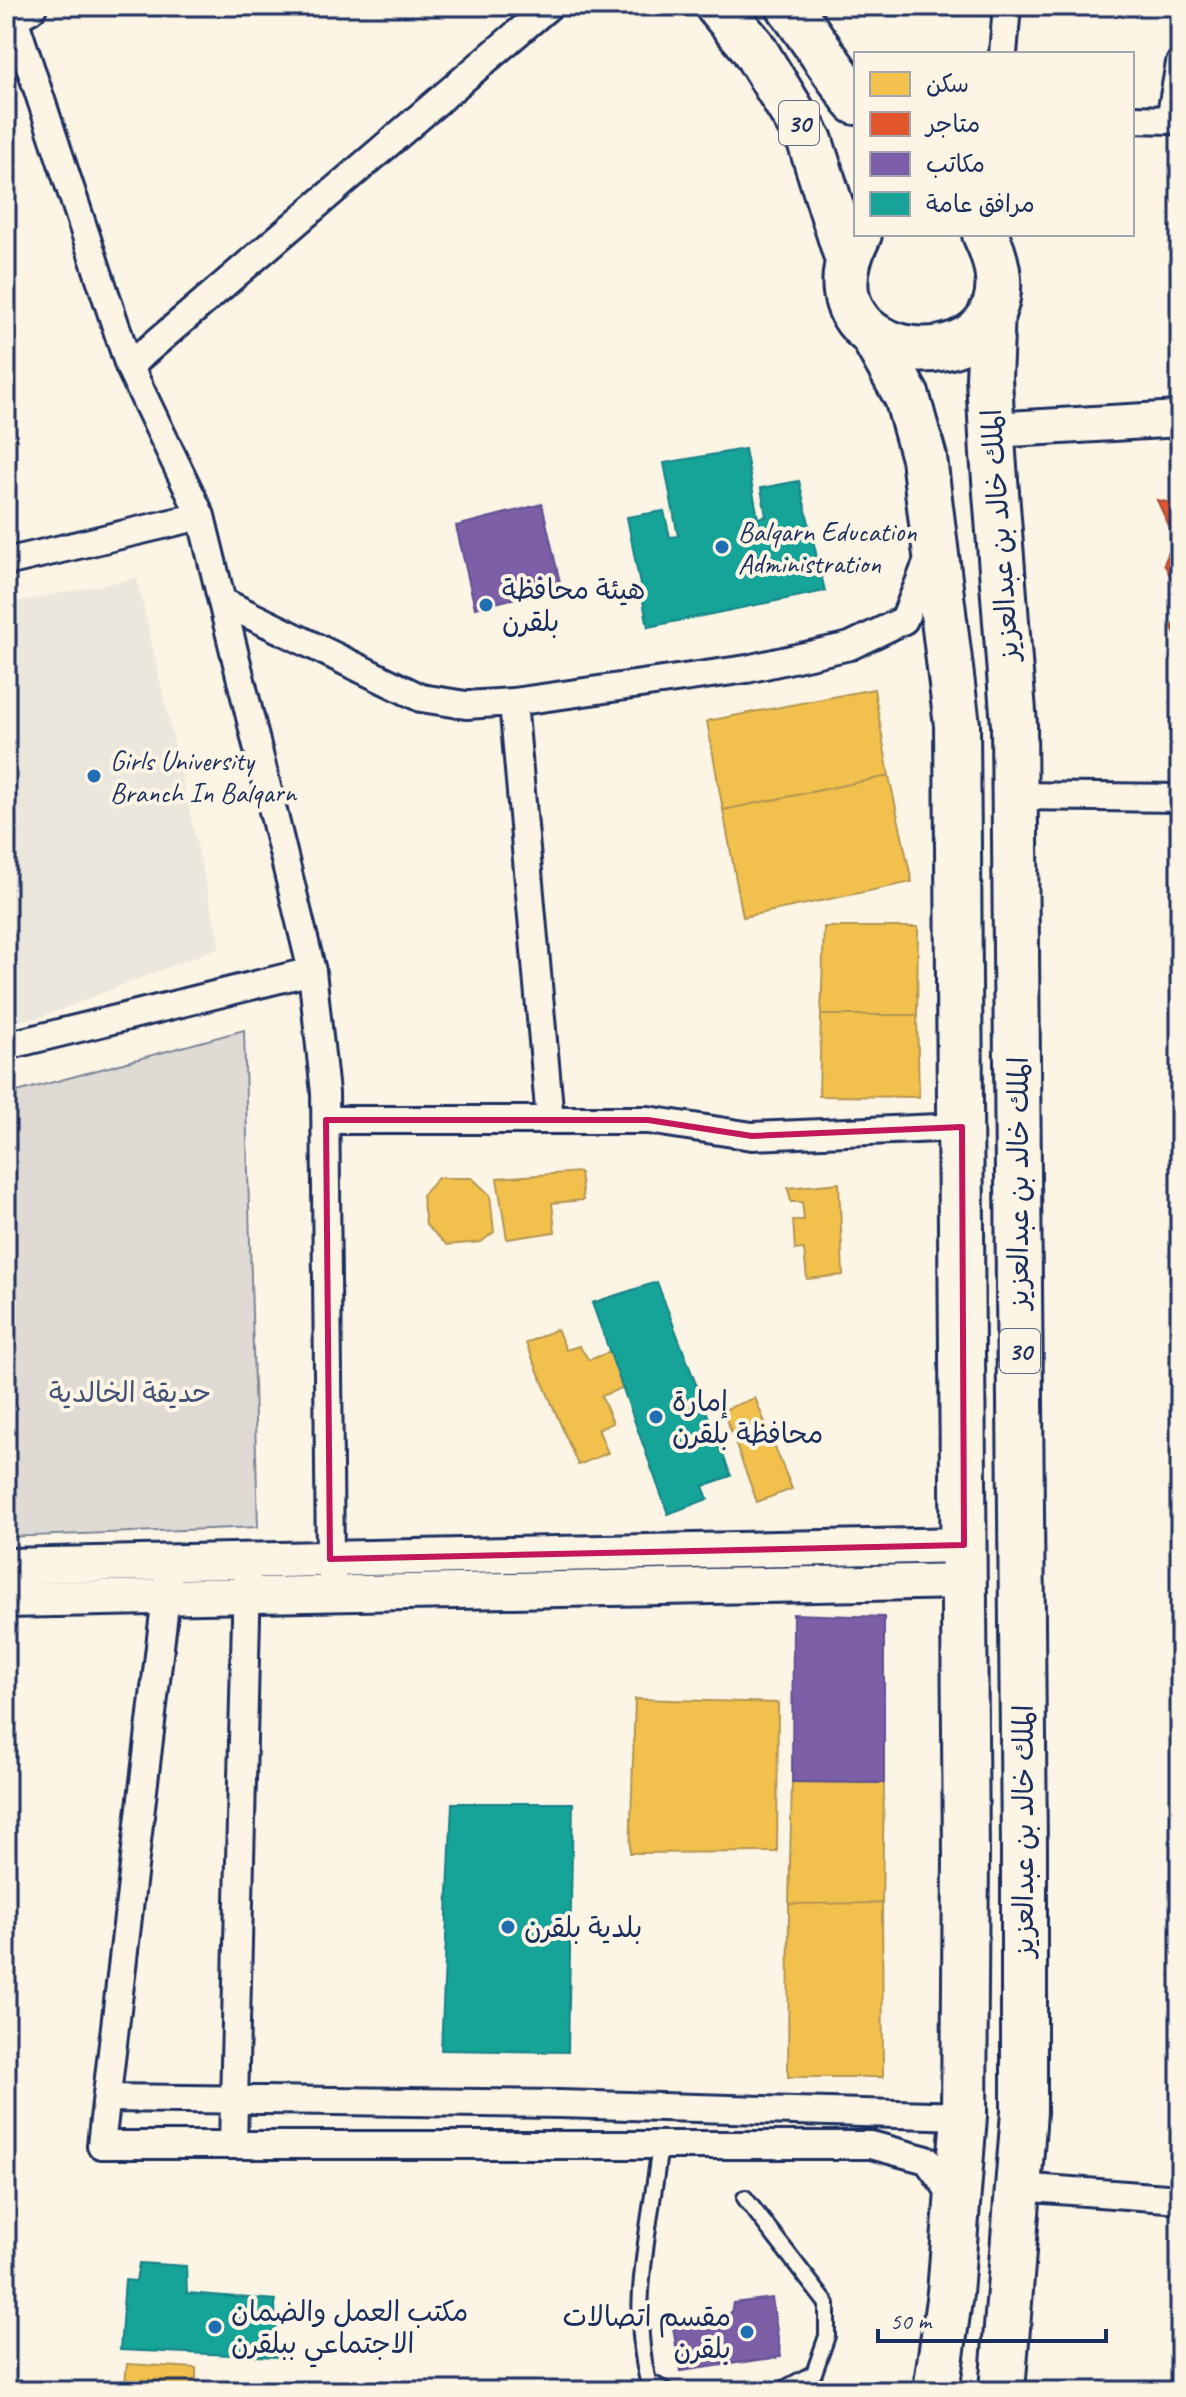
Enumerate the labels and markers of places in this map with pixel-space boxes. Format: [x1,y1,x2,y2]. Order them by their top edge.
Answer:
place label: Balqarn Education Administration [738,514,917,581]
marker: Balqarn Education Administration [713,538,731,556]
place label: هيئة محافظة بلقرن [502,572,646,639]
marker: هيئة محافظة بلقرن [477,596,495,614]
place label: Girls University Branch In Balqarn [110,743,298,810]
marker: Girls University Branch In Balqarn [85,767,103,785]
place label: إمارة محافظة بلقرن [672,1384,823,1451]
marker: إمارة محافظة بلقرن [647,1408,665,1426]
place label: بلدية بلقرن [524,1910,643,1945]
marker: بلدية بلقرن [499,1918,517,1936]
place label: مكتب العمل والضمان الاجتماعي ببلقرن [231,2294,468,2368]
place label: مقسم اتصالات بلقرن [562,2299,731,2366]
marker: مكتب العمل والضمان الاجتماعي ببلقرن [206,2318,224,2336]
marker: مقسم اتصالات بلقرن [738,2323,756,2341]

